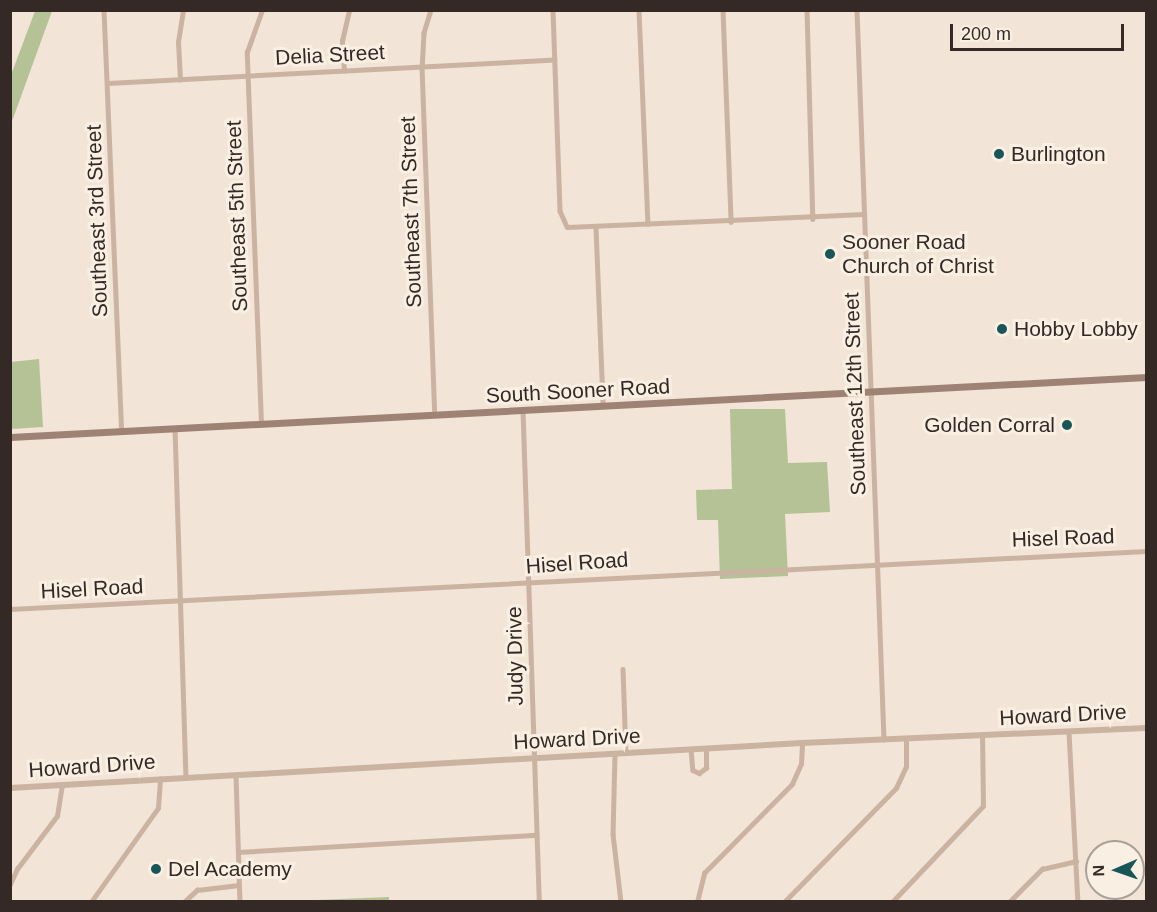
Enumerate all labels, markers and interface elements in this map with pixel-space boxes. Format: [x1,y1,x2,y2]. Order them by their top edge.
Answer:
scale bar [953,12,1127,50]
text: 200 m [961,24,1011,44]
street label: Delia Street [275,40,385,70]
street label: Southeast 7th Street [395,116,427,308]
street label: Southeast 5th Street [221,120,253,312]
street label: Southeast 3rd Street [81,124,113,318]
place label: Burlington [1011,141,1106,167]
marker: Burlington [992,147,1006,161]
place label: Sooner Road Church of Christ [842,229,994,279]
marker: Sooner Road Church of Christ [823,247,837,261]
street label: Southeast 12th Street [839,292,871,496]
place label: Hobby Lobby [1014,316,1138,342]
marker: Hobby Lobby [995,322,1009,336]
street label: South Sooner Road [485,374,671,408]
place label: Golden Corral [924,412,1055,438]
marker: Golden Corral [1060,418,1074,432]
street label: Hisel Road [1011,524,1115,552]
street label: Hisel Road [525,547,629,579]
street label: Hisel Road [40,574,144,604]
street label: Judy Drive [502,606,528,706]
street label: Howard Drive [999,699,1127,731]
street label: Howard Drive [513,723,641,755]
street label: Howard Drive [28,749,156,783]
north arrow [1085,840,1145,900]
place label: Del Academy [168,856,293,882]
marker: Del Academy [149,862,163,876]
text: N [1090,865,1107,877]

